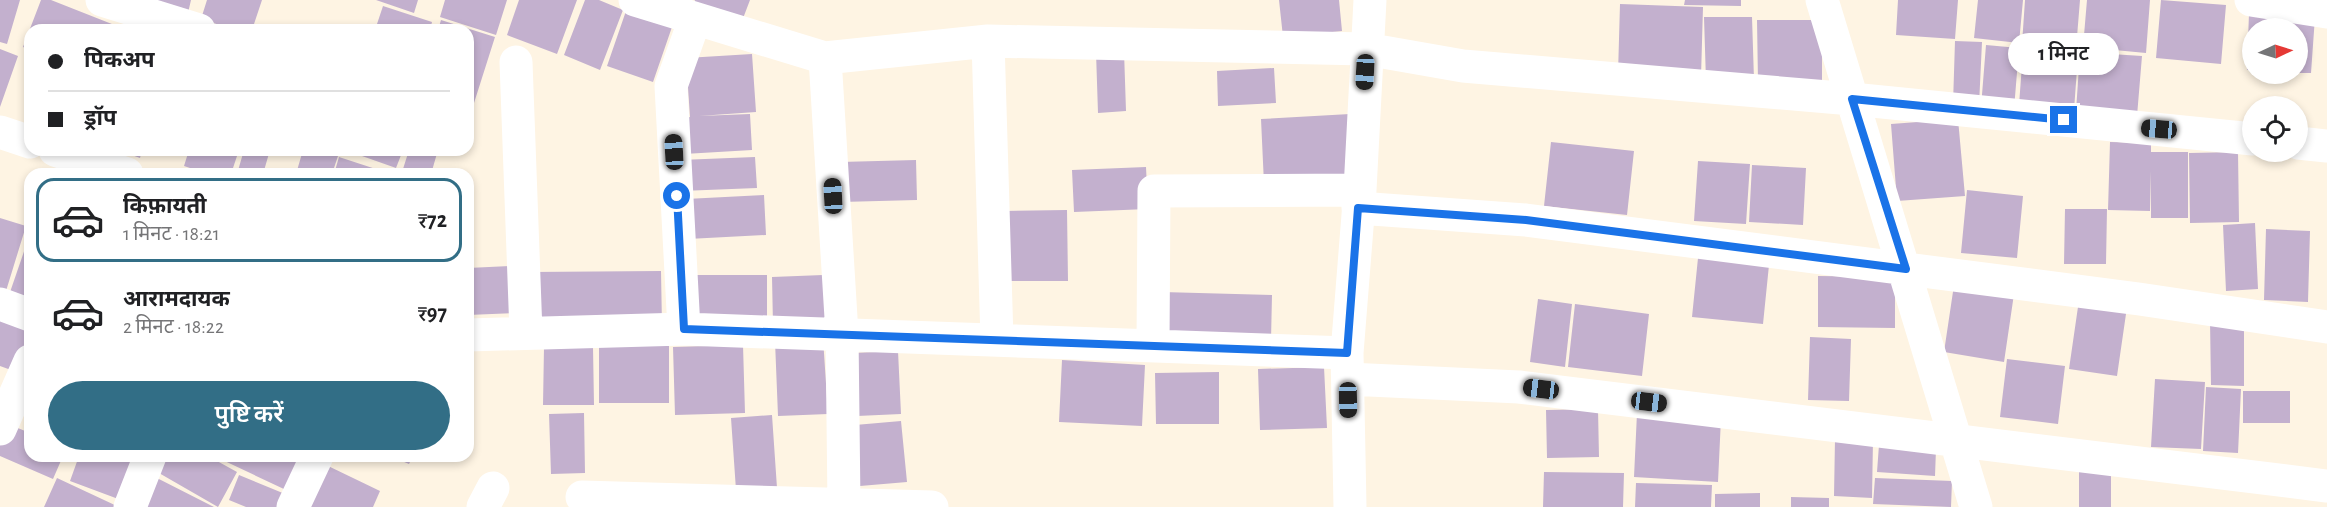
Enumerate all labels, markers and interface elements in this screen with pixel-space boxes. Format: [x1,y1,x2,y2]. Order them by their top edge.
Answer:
north arrow [2242,18,2308,84]
map controls [2242,18,2308,162]
callout: 1 मिनट [2008,33,2120,75]
text: 1 मिनट [2038,44,2089,64]
text: पिकअप [84,49,155,71]
car [1355,54,1375,90]
button: locate [2242,96,2308,162]
route end [2050,106,2077,133]
text: ड्रॉप [84,107,117,129]
car [2140,118,2178,140]
car [664,134,684,170]
car [823,178,843,214]
route start [663,182,690,209]
icon: car [51,193,105,247]
text: किफ़ायती [123,195,207,217]
text: ₹72 [418,209,447,231]
text: 1 मिनट · 18:21 [123,224,220,244]
icon: car [51,286,105,340]
text: आरामदायक [123,288,230,310]
text: ₹97 [418,302,447,324]
text: 2 मिनट · 18:22 [123,317,224,337]
car [1522,378,1560,400]
button: पुष्टि करें [48,381,450,450]
car [1339,382,1357,418]
car [1630,391,1668,413]

